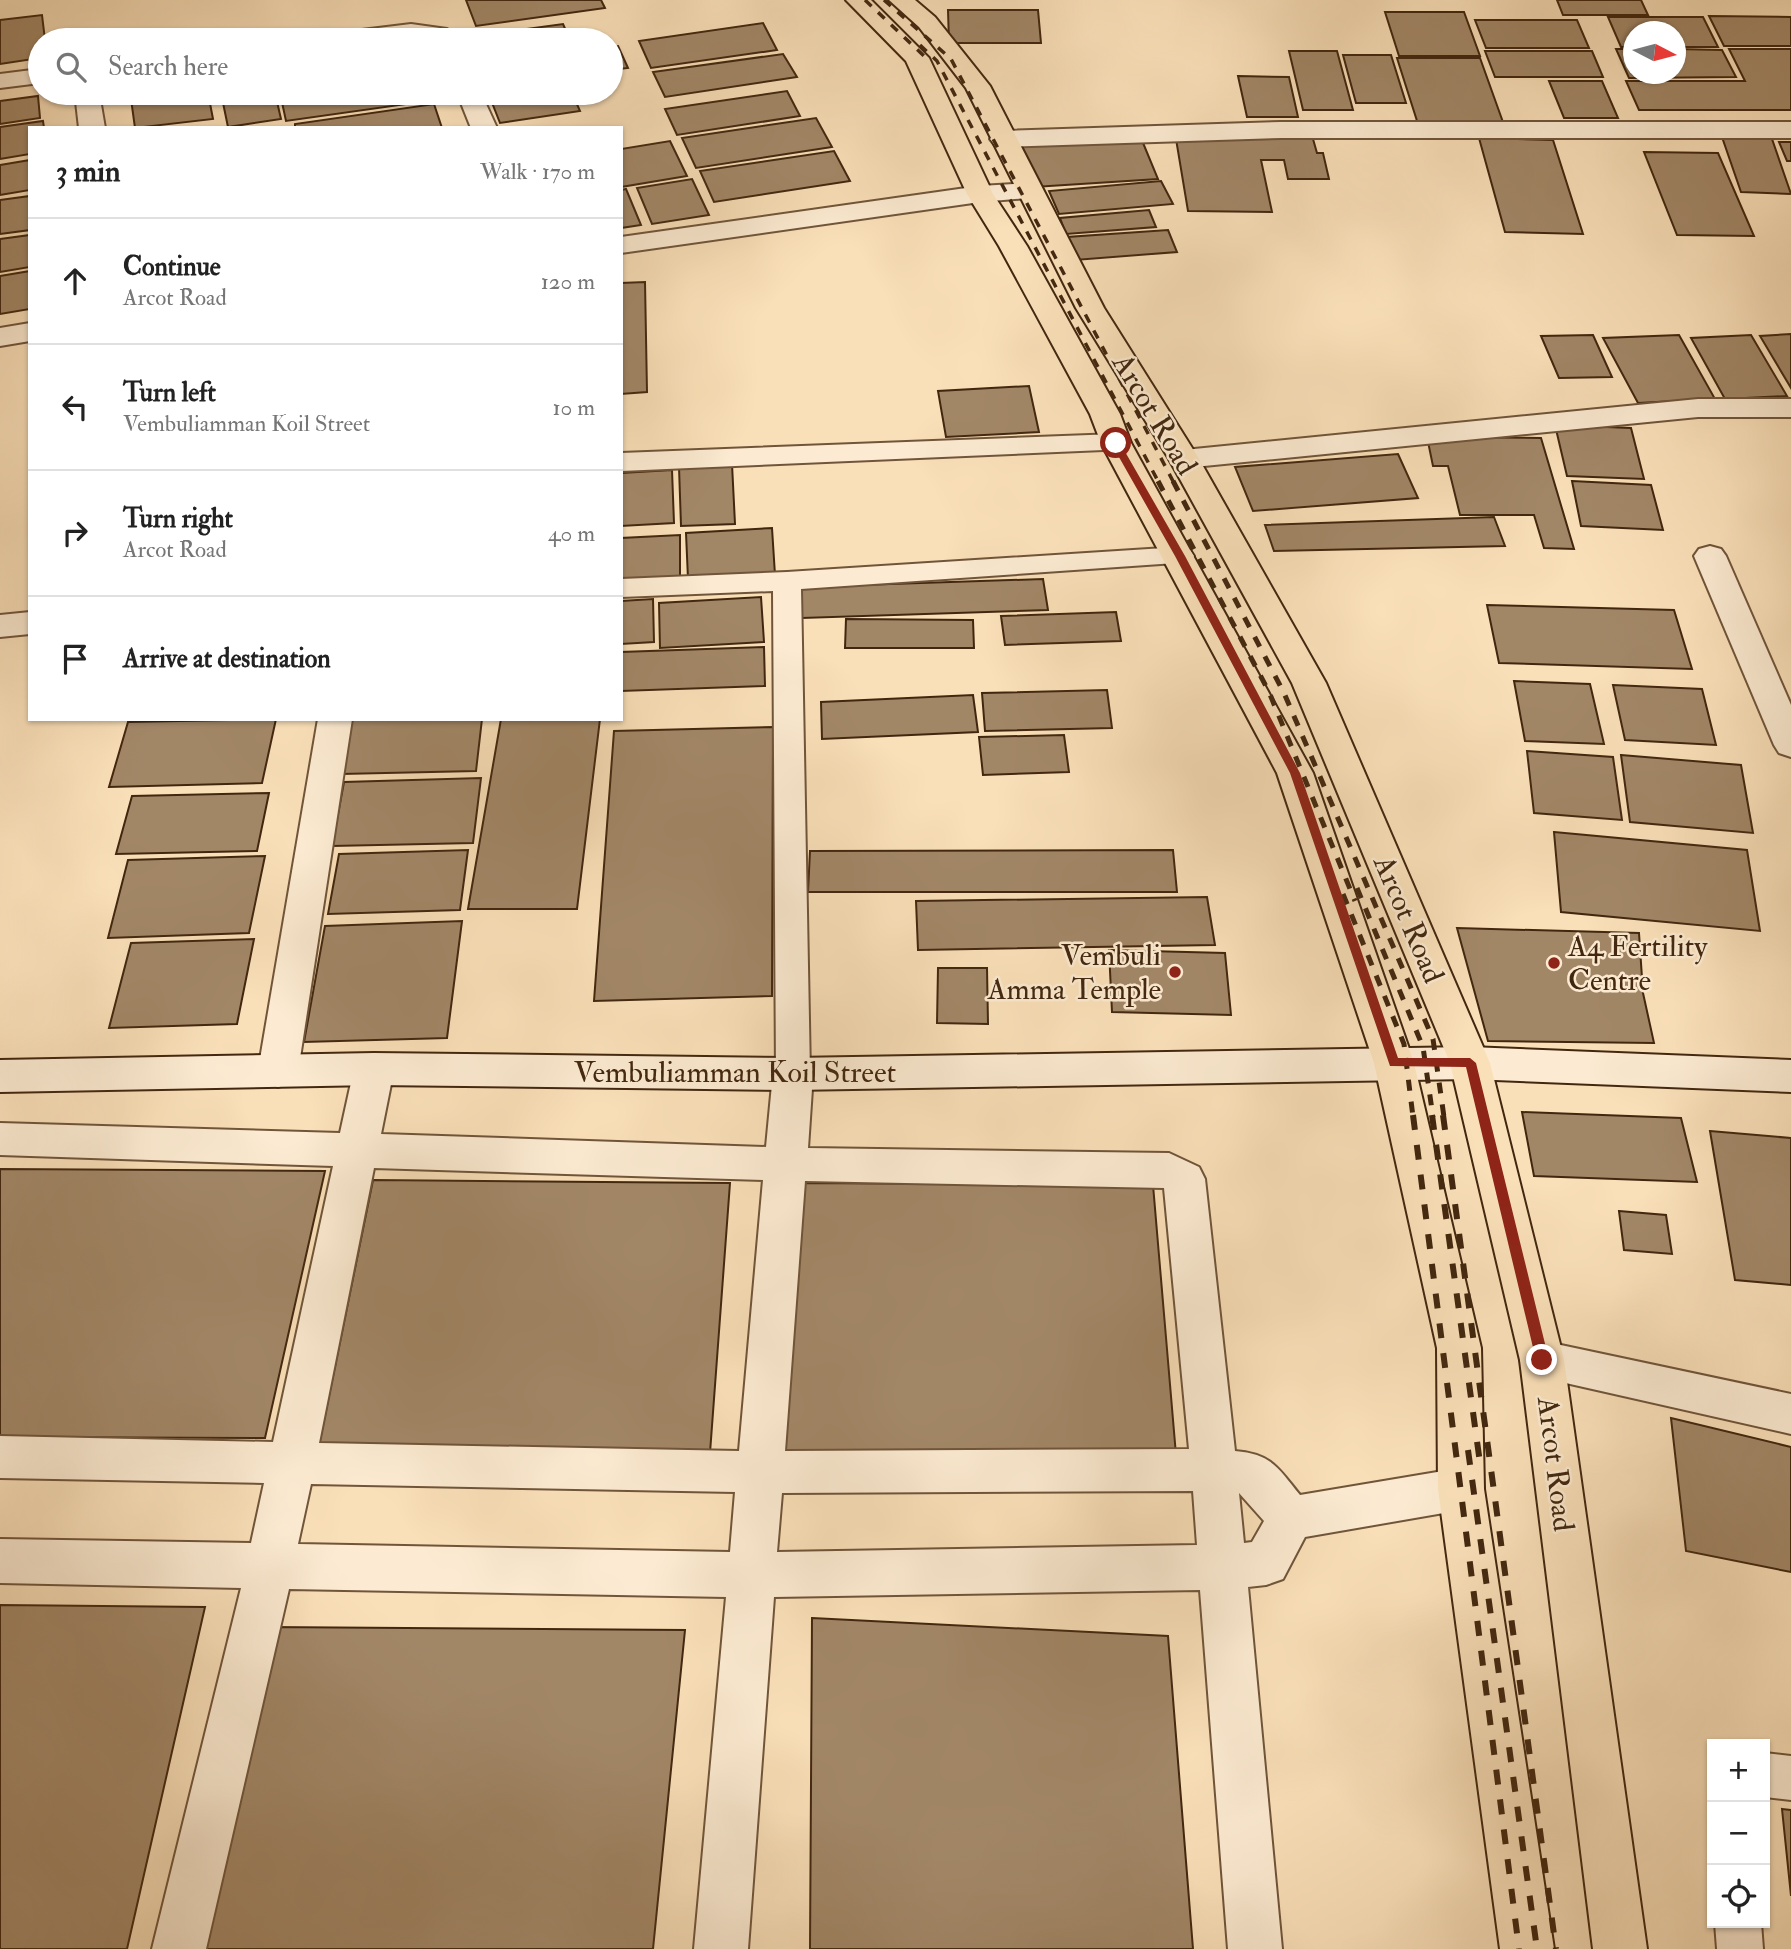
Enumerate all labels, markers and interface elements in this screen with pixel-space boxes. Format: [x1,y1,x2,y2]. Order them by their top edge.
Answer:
north arrow [1623,21,1686,84]
search box [28,28,623,105]
icon: search [52,48,90,86]
text: Search here [108,51,228,83]
text: 3 min [56,153,121,190]
text: Walk · 170 m [480,157,595,186]
text: Continue [123,251,221,283]
icon: ahead [56,262,94,300]
text: 120 m [541,267,595,296]
text: Arcot Road [123,283,227,312]
street label: Arcot Road [1103,346,1205,482]
text: Turn left [123,377,216,409]
icon: left [56,388,94,426]
text: 10 m [552,393,595,422]
text: Vembuliamman Koil Street [123,409,370,438]
route start [1100,427,1131,458]
text: Turn right [123,503,233,535]
icon: right [56,514,94,552]
text: 40 m [548,519,595,548]
text: Arcot Road [123,535,227,564]
icon: arrive [56,640,94,678]
text: Arrive at destination [123,643,331,675]
street label: Arcot Road [1365,849,1452,989]
place label: A4 Fertility Centre [1567,928,1708,999]
place label: Vembuli Amma Temple [986,937,1161,1008]
marker: A4 Fertility Centre [1546,955,1562,971]
marker: Vembuli Amma Temple [1167,964,1183,980]
street label: Vembuliamman Koil Street [574,1054,896,1091]
route end [1526,1344,1557,1375]
street label: Arcot Road [1529,1394,1582,1534]
map controls [1707,1739,1770,1928]
button: + [1707,1739,1770,1802]
button: − [1707,1802,1770,1865]
button: locate [1707,1865,1770,1928]

